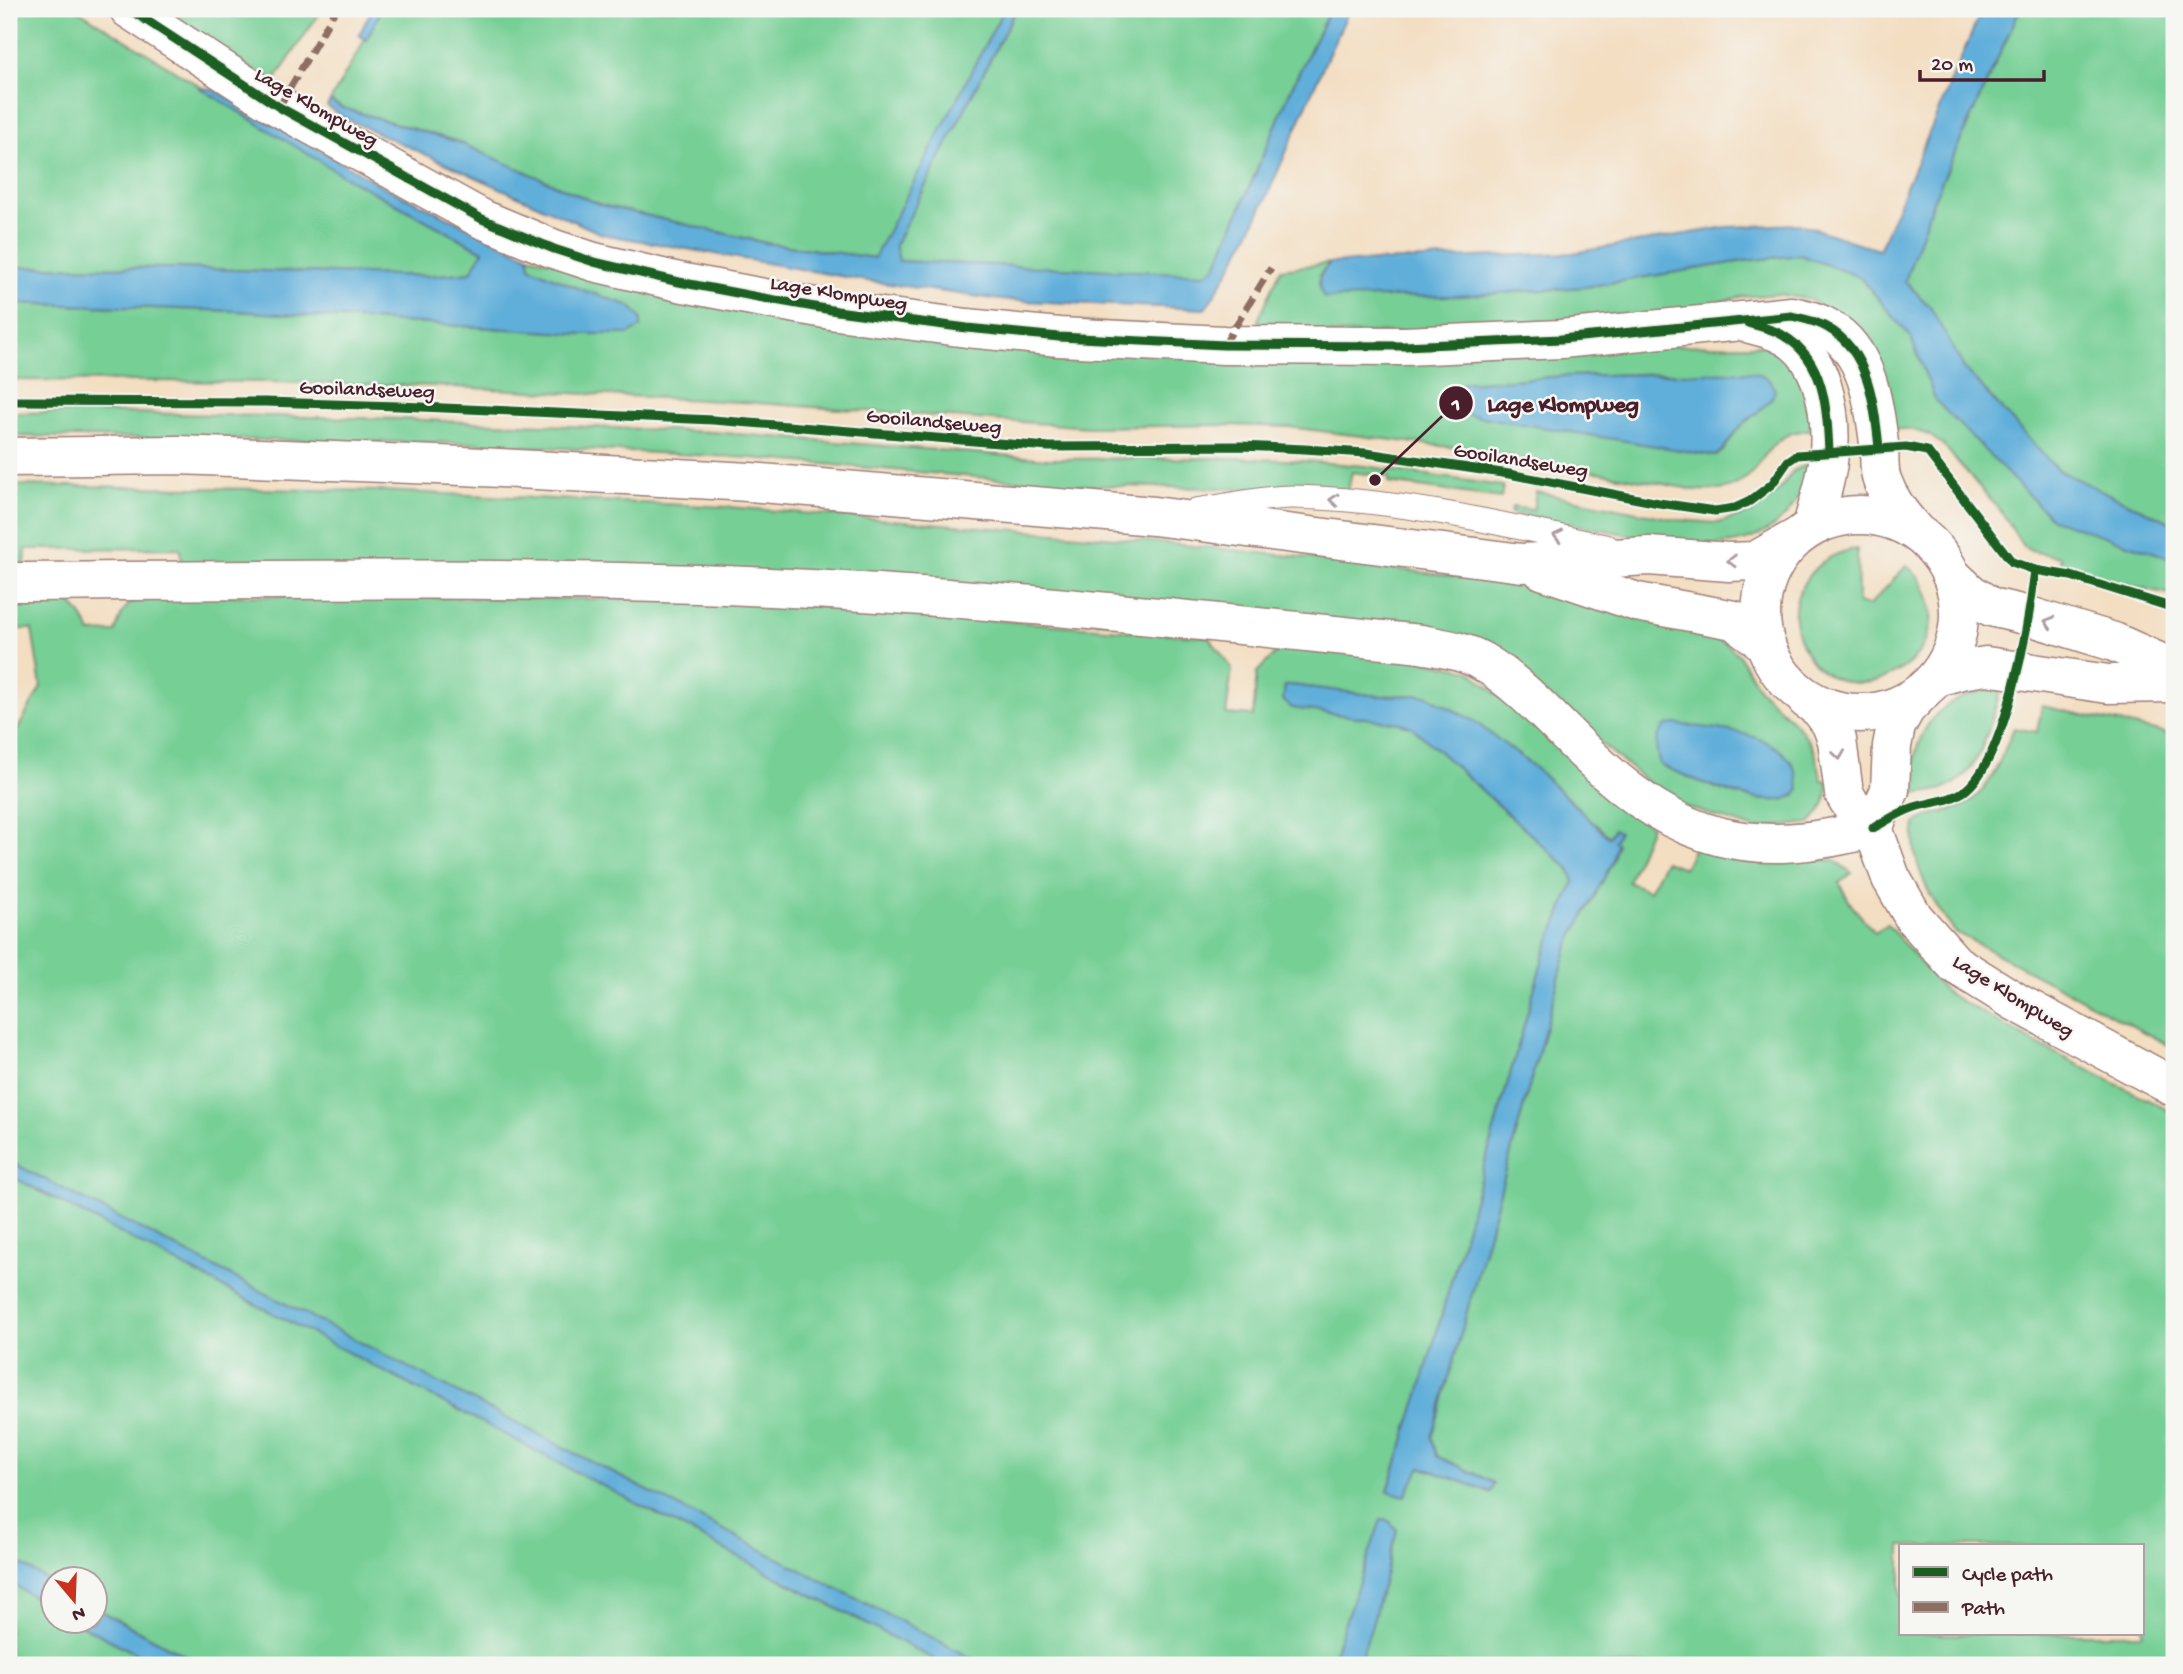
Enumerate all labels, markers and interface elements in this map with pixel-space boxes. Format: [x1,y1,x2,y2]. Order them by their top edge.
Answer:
scale bar [1920,38,2045,82]
text: 20 m [1931,54,1973,79]
street label: Lage Klompweg [249,64,382,155]
street label: Lage Klompweg [768,272,909,319]
street label: Gooilandseweg [299,377,435,406]
callout: Lage Klompweg [1438,381,1653,425]
text: Lage Klompweg [1487,393,1639,420]
text: 1 [1451,394,1460,419]
street label: Gooilandseweg [865,405,1002,442]
street label: Gooilandseweg [1451,439,1590,485]
one-way arrow [1328,493,1339,508]
one-way arrow [1552,529,1564,544]
one-way arrow [1726,553,1737,569]
one-way arrow [2043,616,2056,630]
one-way arrow [1831,749,1846,761]
street label: Lage Klompweg [1947,951,2078,1045]
legend [1899,1544,2144,1636]
text: Cycle path [1962,1564,2053,1589]
north arrow [38,1566,108,1636]
text: Path [1961,1598,2005,1623]
text: N [69,1600,88,1626]

